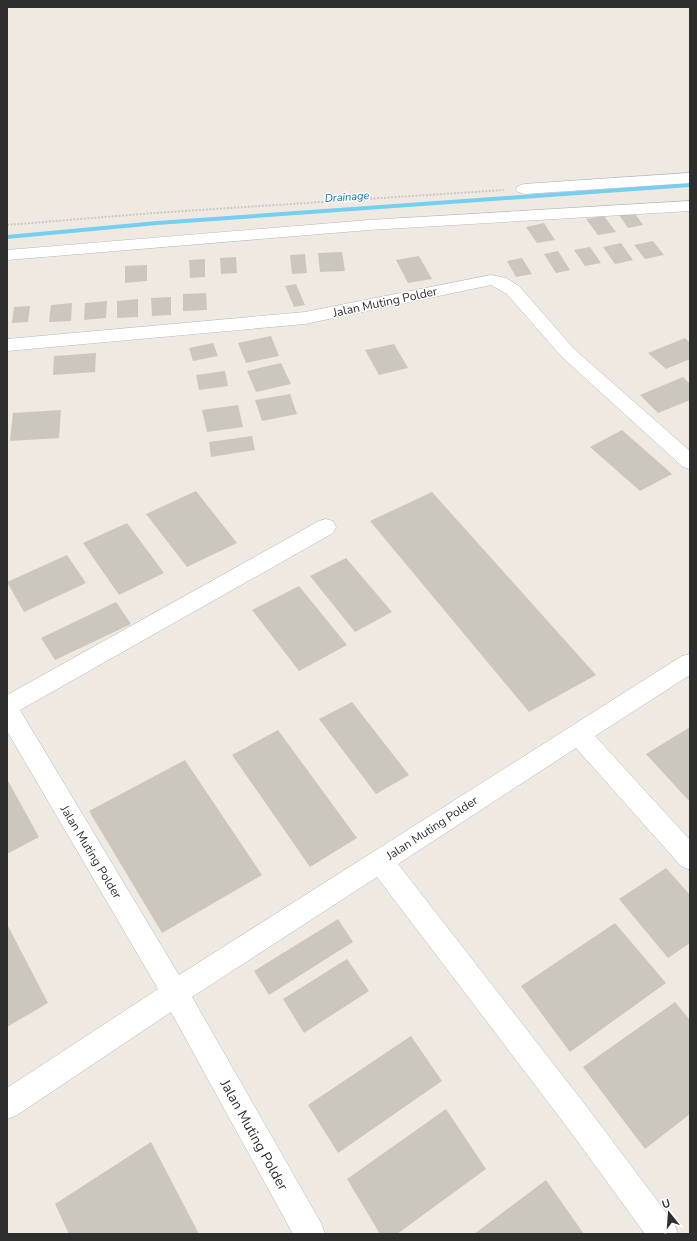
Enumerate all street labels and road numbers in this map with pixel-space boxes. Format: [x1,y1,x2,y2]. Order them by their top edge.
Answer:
street label: Jalan Muting Polder [330,283,439,321]
street label: Jalan Muting Polder [382,792,481,864]
street label: Jalan Muting Polder [56,802,126,902]
street label: Jalan Muting Polder [215,1075,292,1194]

